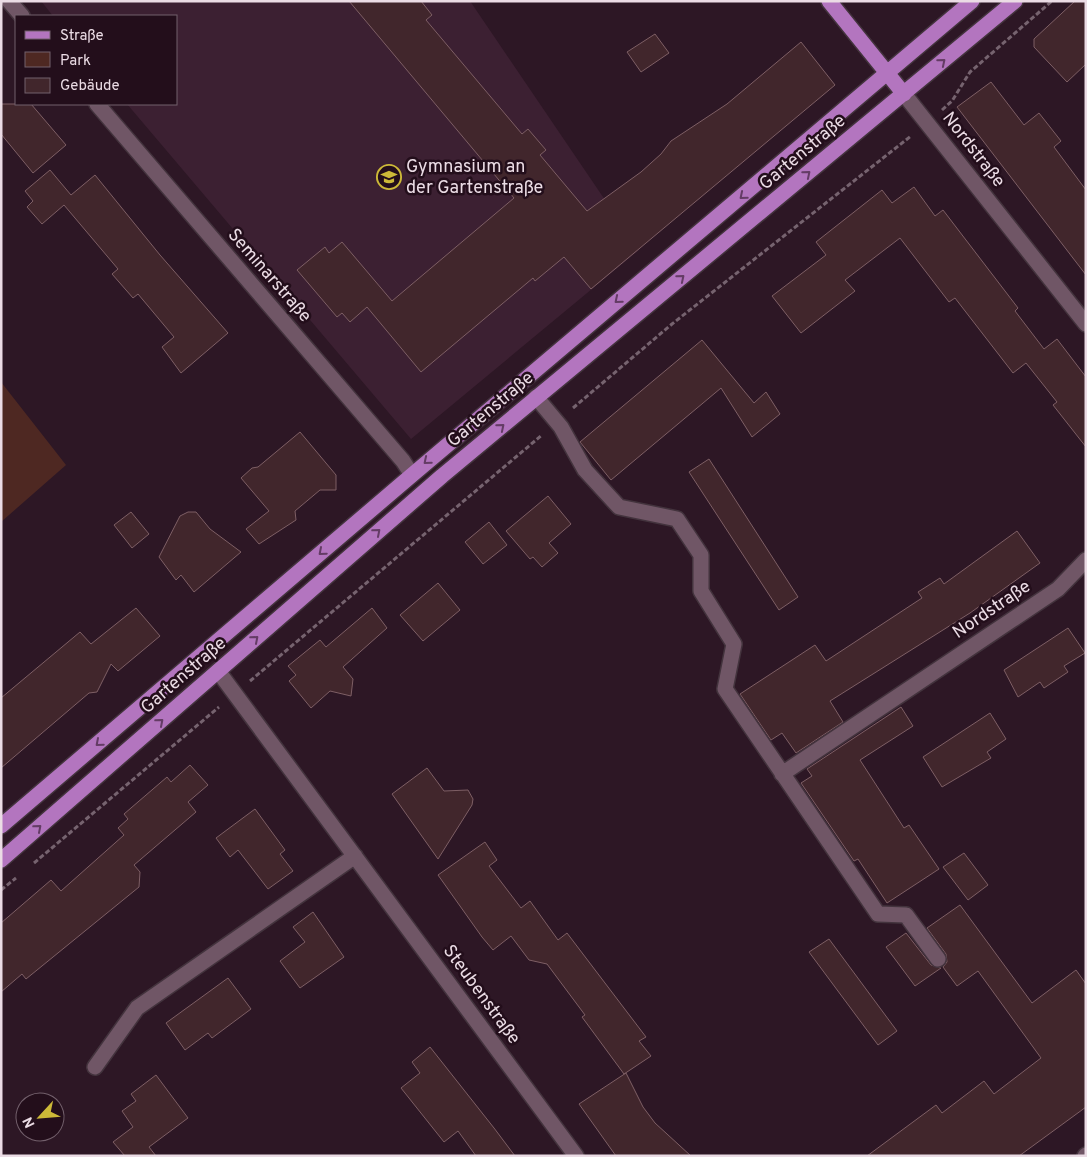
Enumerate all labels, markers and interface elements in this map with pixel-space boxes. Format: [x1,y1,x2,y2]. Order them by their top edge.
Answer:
legend [15,15,178,105]
text: Straße [60,27,104,46]
text: Park [60,52,91,71]
one-way arrow [936,59,945,68]
text: Gebäude [60,77,120,96]
street label: Nordstraße [936,108,1010,192]
street label: Gartenstraße [755,110,851,196]
place label: Gymnasium an der Gartenstraße [406,156,543,200]
school or university icon: Gymnasium an der Gartenstraße [376,164,402,190]
one-way arrow [801,171,810,180]
one-way arrow [739,190,748,199]
street label: Seminarstraße [222,224,316,328]
one-way arrow [675,275,684,283]
one-way arrow [615,295,624,304]
street label: Gartenstraße [443,367,539,453]
one-way arrow [495,424,504,432]
one-way arrow [424,456,433,465]
one-way arrow [372,529,381,538]
one-way arrow [318,546,327,555]
street label: Nordstraße [948,575,1036,645]
street label: Gartenstraße [136,633,232,719]
one-way arrow [249,636,258,645]
one-way arrow [155,718,164,727]
one-way arrow [95,737,104,746]
one-way arrow [32,826,41,834]
street label: Steubenstraße [437,941,525,1049]
north arrow [15,1092,65,1142]
text: N [20,1114,40,1130]

